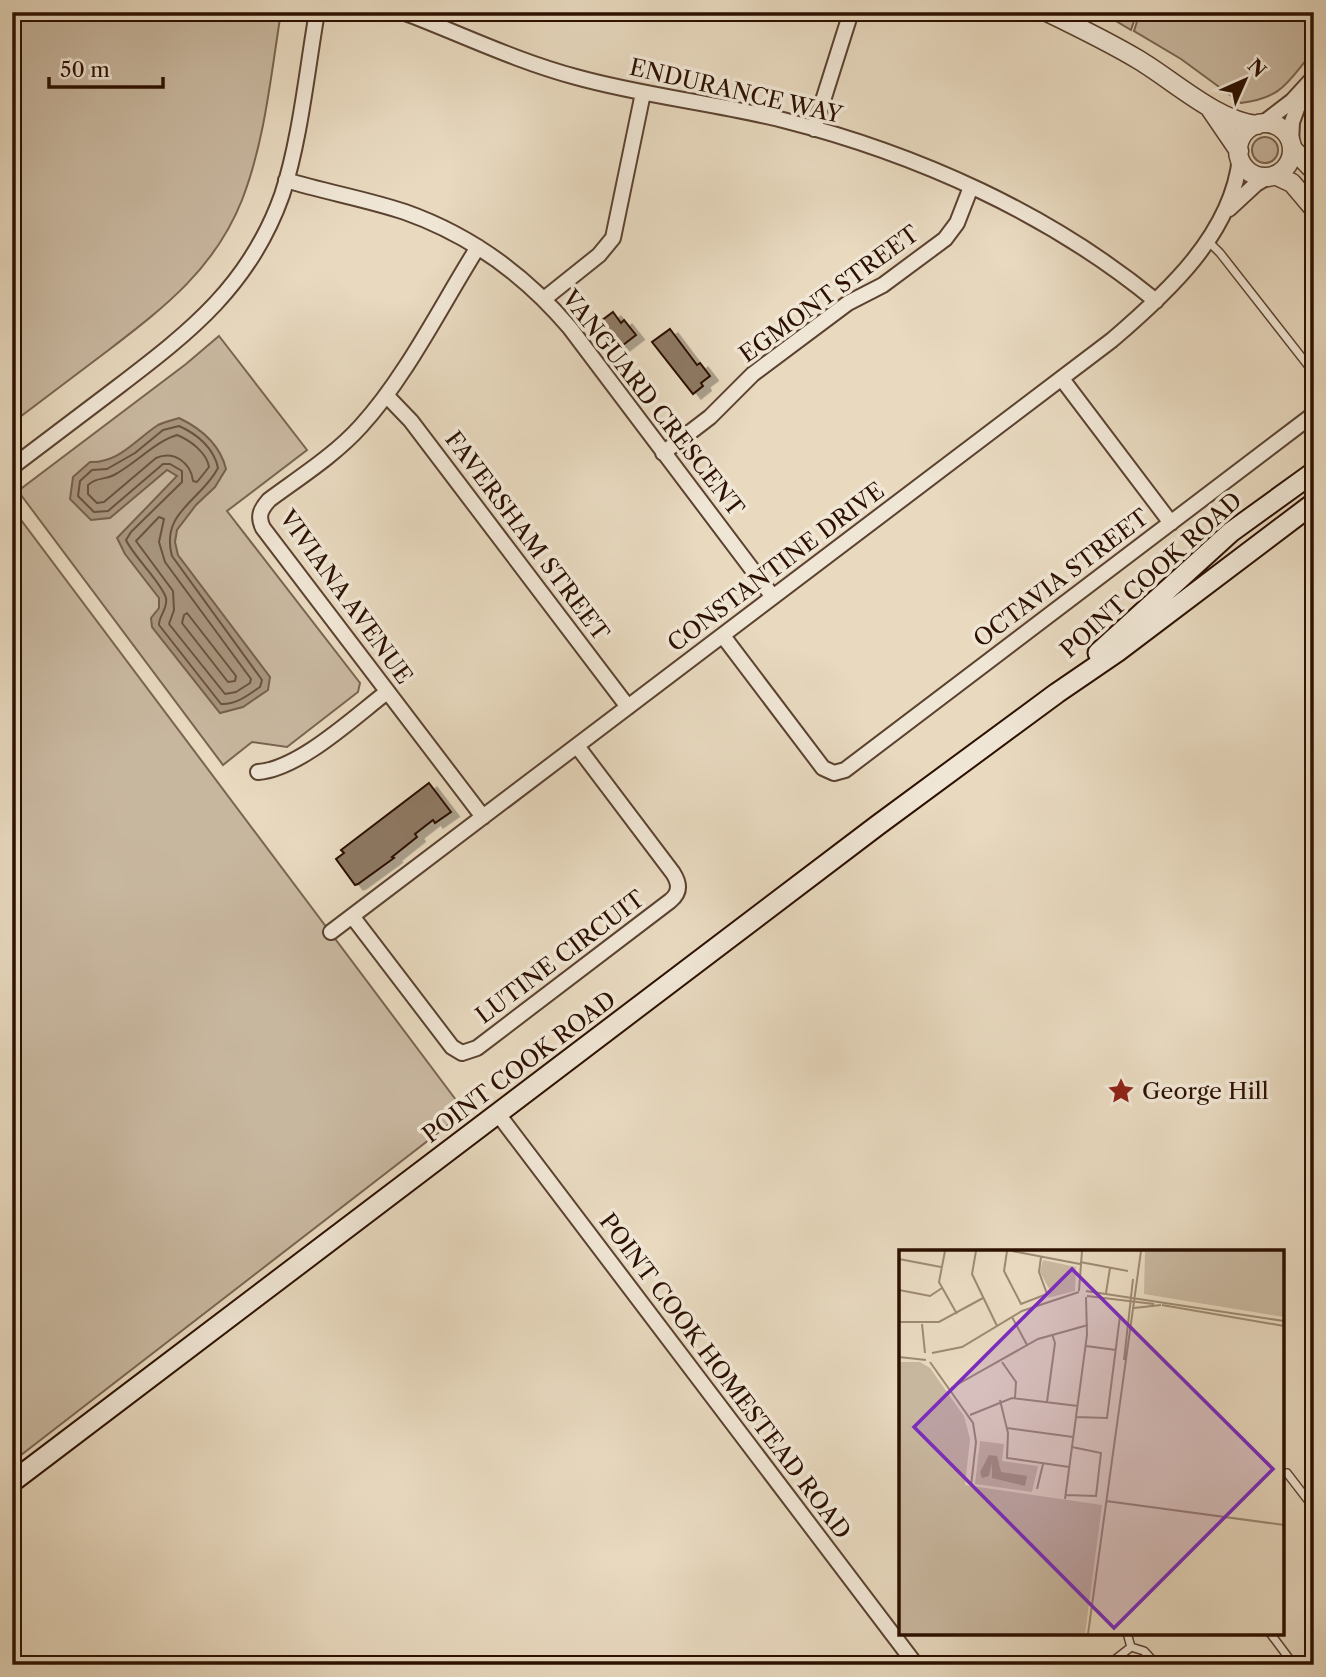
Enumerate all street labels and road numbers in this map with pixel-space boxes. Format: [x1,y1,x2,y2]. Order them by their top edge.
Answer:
street label: ENDURANCE WAY [627,53,846,129]
street label: EGMONT STREET [734,219,925,368]
street label: VANGUARD CRESCENT [556,284,750,522]
street label: FAVERSHAM STREET [439,426,615,647]
street label: CONSTANTINE DRIVE [662,476,890,658]
street label: POINT COOK ROAD [1055,486,1247,664]
street label: OCTAVIA STREET [968,503,1155,653]
street label: VIVIANA AVENUE [273,504,418,689]
street label: LUTINE CIRCUIT [470,884,650,1030]
street label: POINT COOK ROAD [417,985,621,1149]
street label: POINT COOK HOMESTEAD ROAD [593,1208,857,1544]

